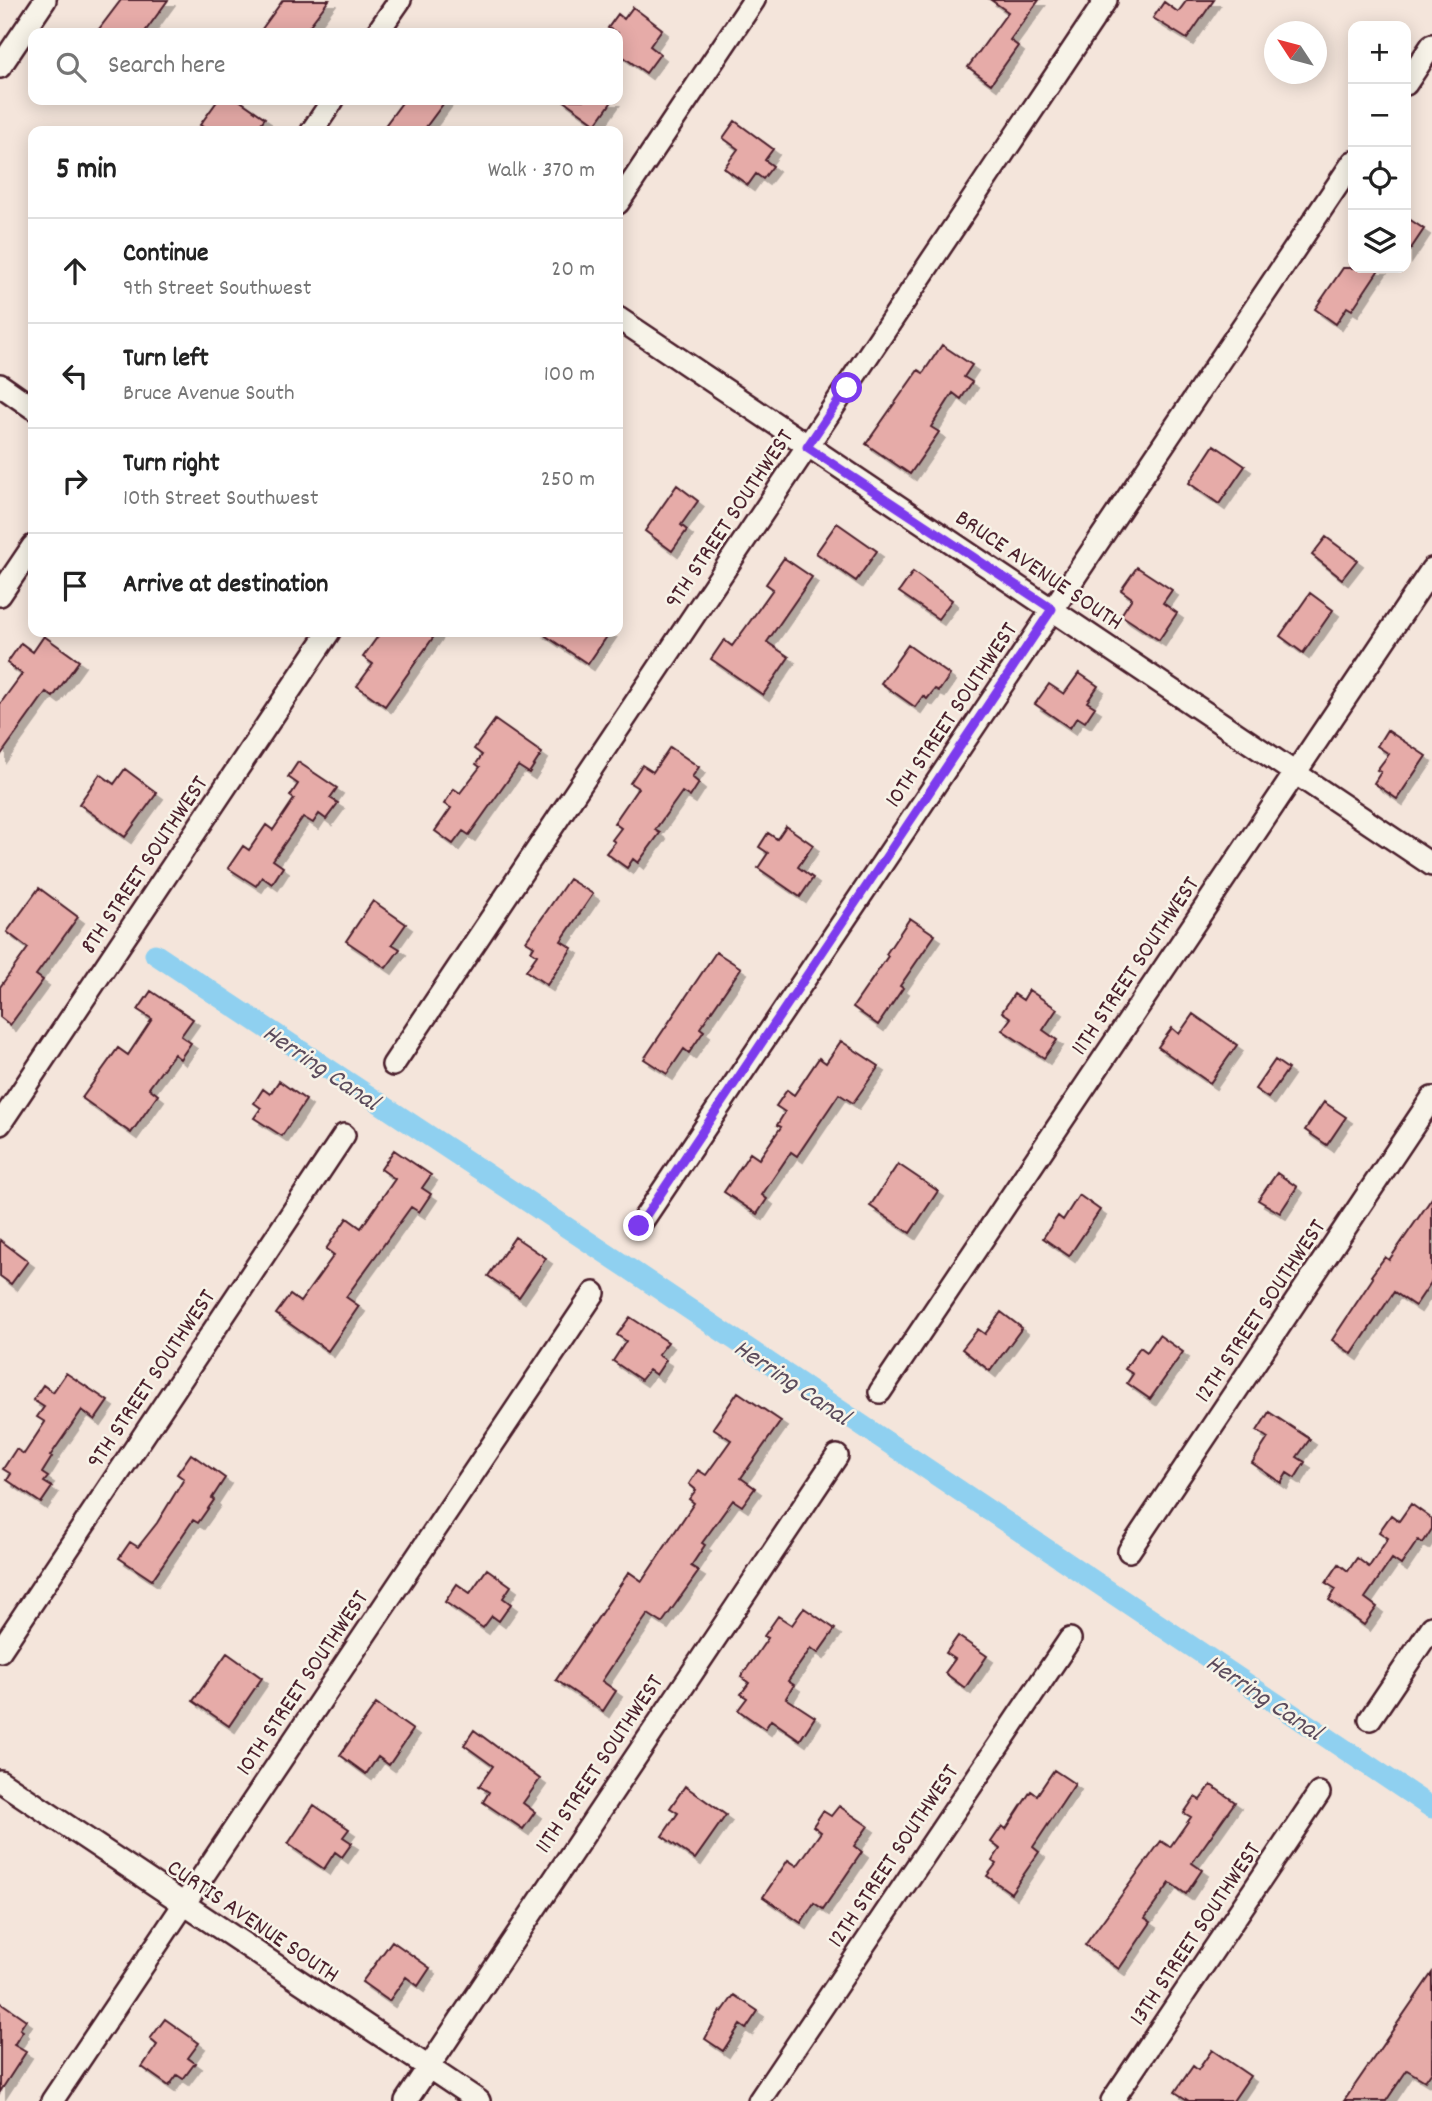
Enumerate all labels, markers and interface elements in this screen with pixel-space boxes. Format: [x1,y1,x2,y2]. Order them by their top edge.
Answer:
north arrow [1264,21,1327,84]
map controls [1348,21,1411,273]
button: + [1348,21,1411,84]
search box [28,28,623,105]
icon: search [52,48,90,86]
text: Search here [108,48,226,85]
button: − [1348,84,1411,147]
button: locate [1348,147,1411,210]
text: 5 min [56,150,117,193]
text: Walk · 370 m [488,155,595,188]
button: layers [1348,210,1411,273]
text: Continue [123,236,208,273]
icon: ahead [56,252,94,290]
text: 20 m [551,254,595,287]
text: 9th Street Southwest [123,273,311,306]
text: Turn left [123,341,209,378]
icon: left [56,357,94,395]
text: 100 m [544,359,595,392]
route start [831,372,862,403]
text: Bruce Avenue South [123,378,295,411]
street label: 9TH STREET SOUTHWEST [658,423,803,616]
text: Turn right [123,446,220,483]
icon: right [56,462,94,500]
text: 250 m [541,464,595,497]
text: 10th Street Southwest [123,483,318,516]
street label: BRUCE AVENUE SOUTH [948,503,1129,640]
icon: arrive [56,567,94,605]
text: Arrive at destination [123,567,328,604]
street label: 10TH STREET SOUTHWEST [878,616,1028,815]
street label: 8TH STREET SOUTHWEST [73,769,218,962]
street label: 11TH STREET SOUTHWEST [1064,870,1209,1063]
water label: Herring Canal [254,1016,387,1123]
route end [623,1210,654,1241]
street label: 12TH STREET SOUTHWEST [1187,1213,1336,1410]
street label: 9TH STREET SOUTHWEST [80,1283,225,1476]
water label: Herring Canal [725,1331,858,1438]
street label: 10TH STREET SOUTHWEST [229,1584,379,1783]
water label: Herring Canal [1197,1646,1330,1753]
street label: 11TH STREET SOUTHWEST [528,1668,673,1861]
street label: 12TH STREET SOUTHWEST [820,1758,969,1955]
street label: 13TH STREET SOUTHWEST [1122,1836,1271,2033]
street label: CURTIS AVENUE SOUTH [159,1852,345,1993]

